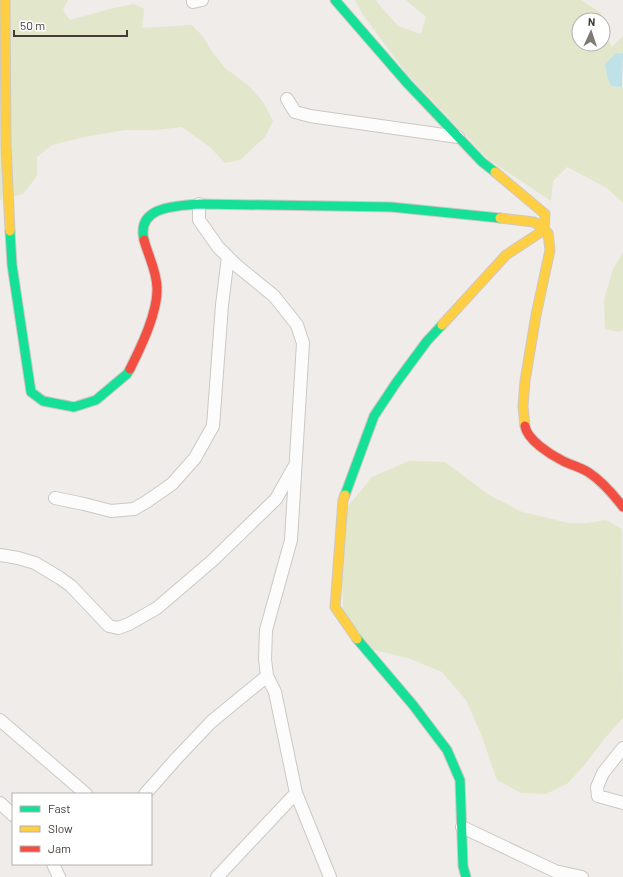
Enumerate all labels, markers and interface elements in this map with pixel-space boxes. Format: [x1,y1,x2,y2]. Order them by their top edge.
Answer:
scale bar [14,12,127,38]
north arrow [571,12,611,52]
text: N [588,15,596,28]
text: 50 m [20,18,45,32]
legend [12,793,152,865]
text: Fast [48,801,71,815]
text: Slow [48,821,73,835]
text: Jam [48,841,71,855]

